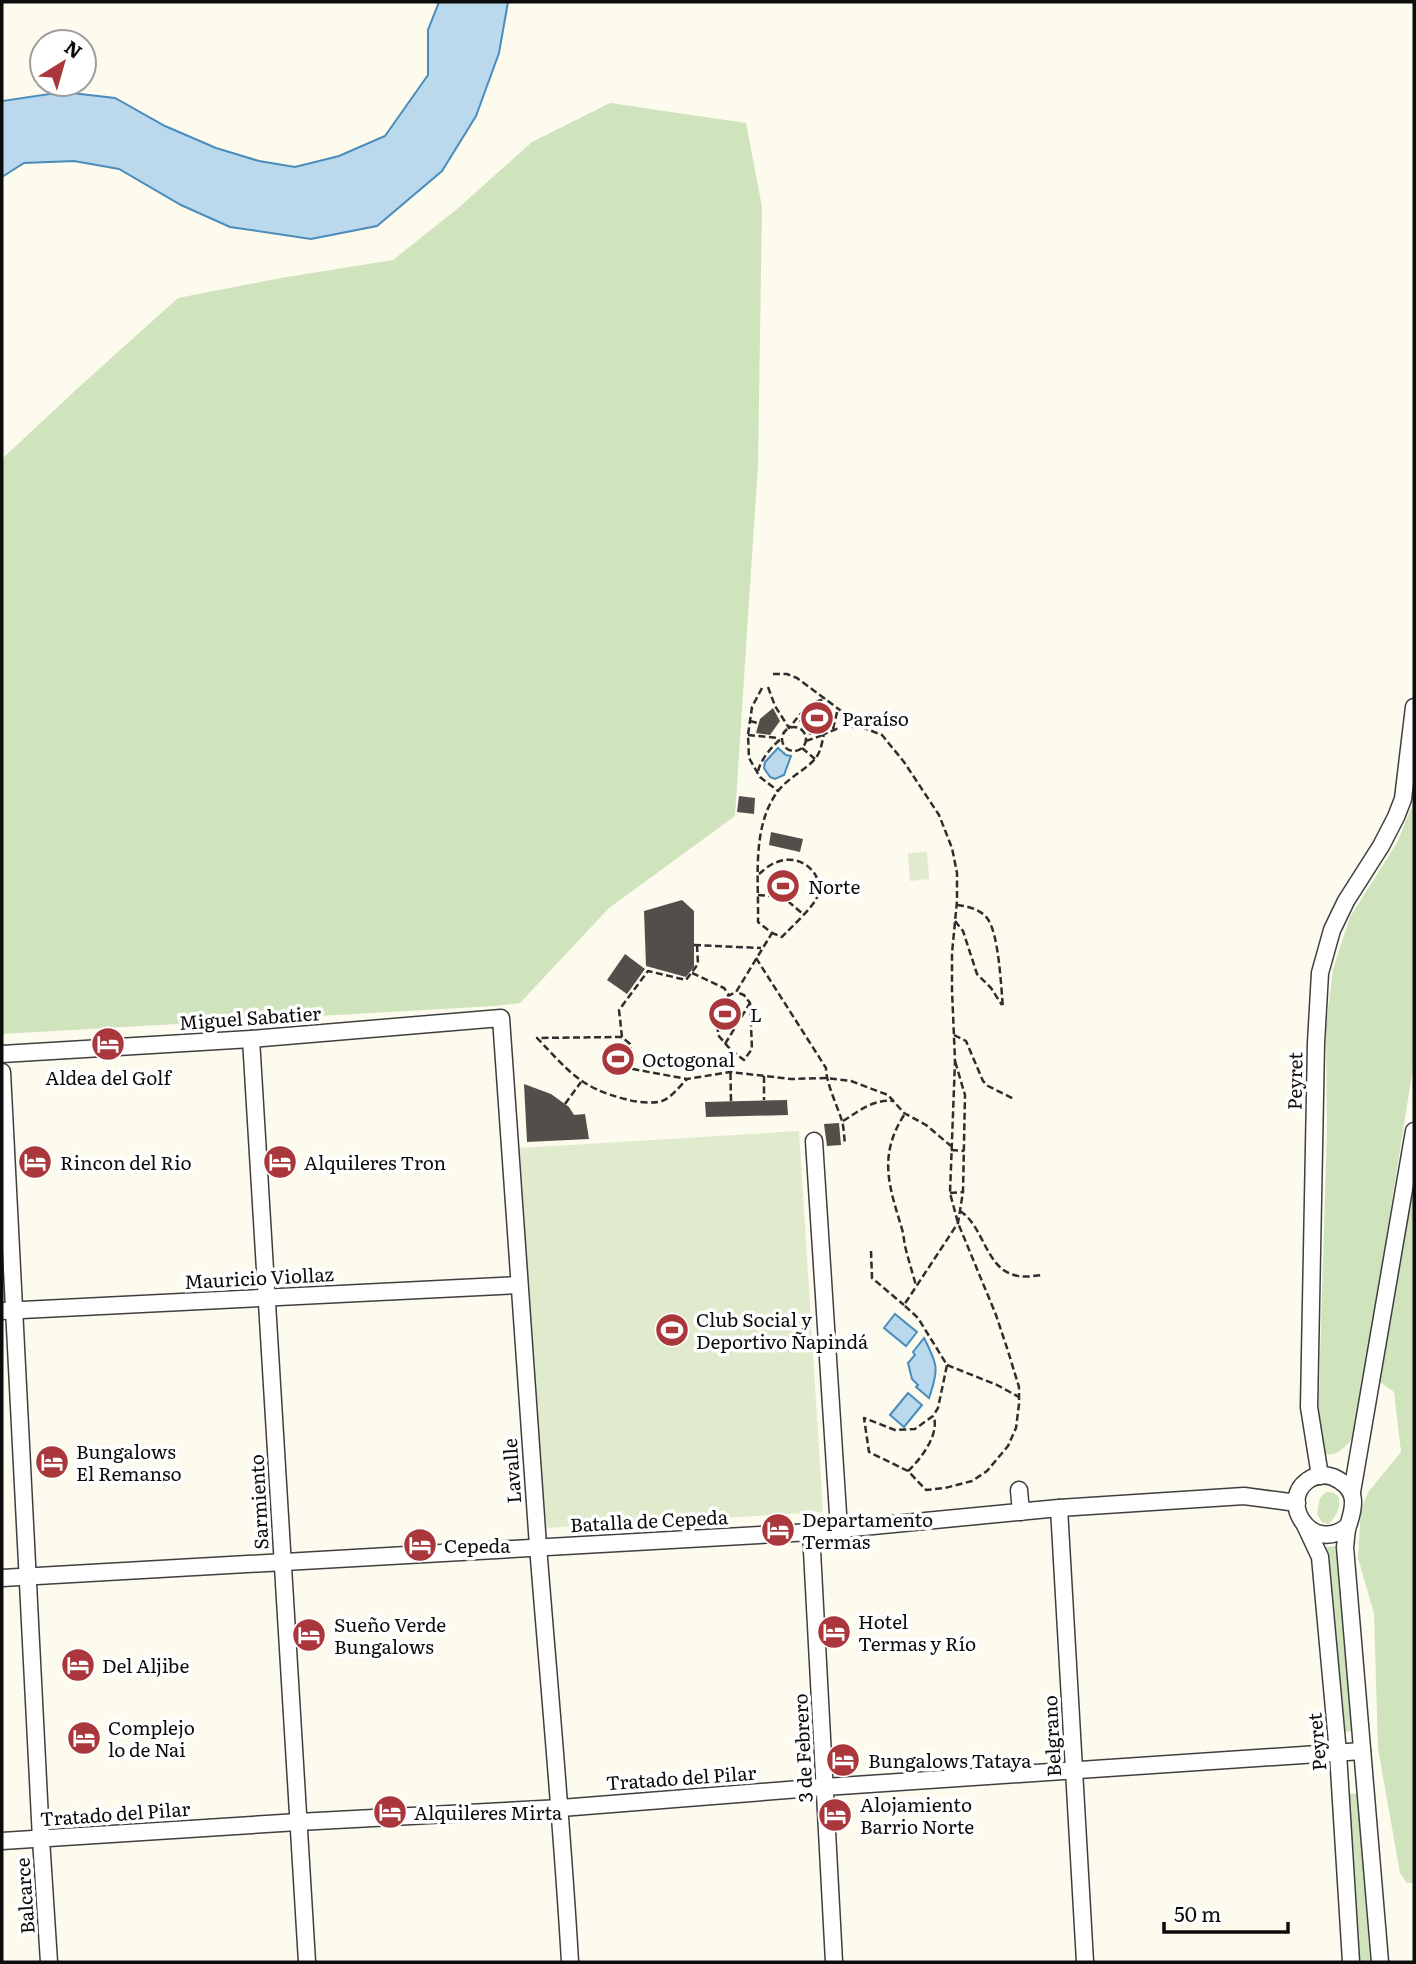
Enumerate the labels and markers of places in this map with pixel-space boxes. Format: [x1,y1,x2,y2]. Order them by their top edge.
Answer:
sports icon: Paraíso [798,699,836,737]
place label: Paraíso [842,704,909,732]
sports icon: Norte [764,867,802,905]
place label: Norte [808,872,860,900]
sports icon: L [706,995,744,1033]
place label: L [750,1000,762,1028]
hotel icon: Aldea del Golf [89,1025,127,1063]
sports icon: Octogonal [599,1040,637,1078]
place label: Octogonal [642,1045,735,1073]
place label: Aldea del Golf [45,1063,172,1091]
hotel icon: Rincon del Rio [16,1143,54,1181]
hotel icon: Alquileres Tron [261,1143,299,1181]
place label: Rincon del Rio [60,1148,192,1176]
place label: Alquileres Tron [304,1148,446,1176]
place label: Club Social y Deportivo Ñapindá [696,1305,869,1355]
sports icon: Club Social y Deportivo Ñapindá [653,1311,691,1349]
place label: Bungalows El Remanso [76,1437,182,1487]
hotel icon: Bungalows El Remanso [33,1443,71,1481]
place label: Departamento Termas [802,1505,933,1555]
hotel icon: Departamento Termas [759,1511,797,1549]
hotel icon: Cepeda [401,1526,439,1564]
place label: Cepeda [444,1531,511,1559]
place label: Hotel Termas y Río [858,1607,976,1657]
place label: Sueño Verde Bungalows [334,1610,446,1660]
hotel icon: Hotel Termas y Río [815,1613,853,1651]
hotel icon: Sueño Verde Bungalows [290,1616,328,1654]
hotel icon: Del Aljibe [59,1646,97,1684]
place label: Del Aljibe [102,1651,189,1679]
place label: Complejo lo de Nai [108,1713,195,1763]
hotel icon: Complejo lo de Nai [65,1719,103,1757]
hotel icon: Bungalows Tataya [824,1741,862,1779]
place label: Bungalows Tataya [868,1746,1032,1774]
place label: Alojamiento Barrio Norte [860,1790,974,1840]
hotel icon: Alquileres Mirta [371,1793,409,1831]
hotel icon: Alojamiento Barrio Norte [816,1796,854,1834]
place label: Alquileres Mirta [414,1798,563,1826]

